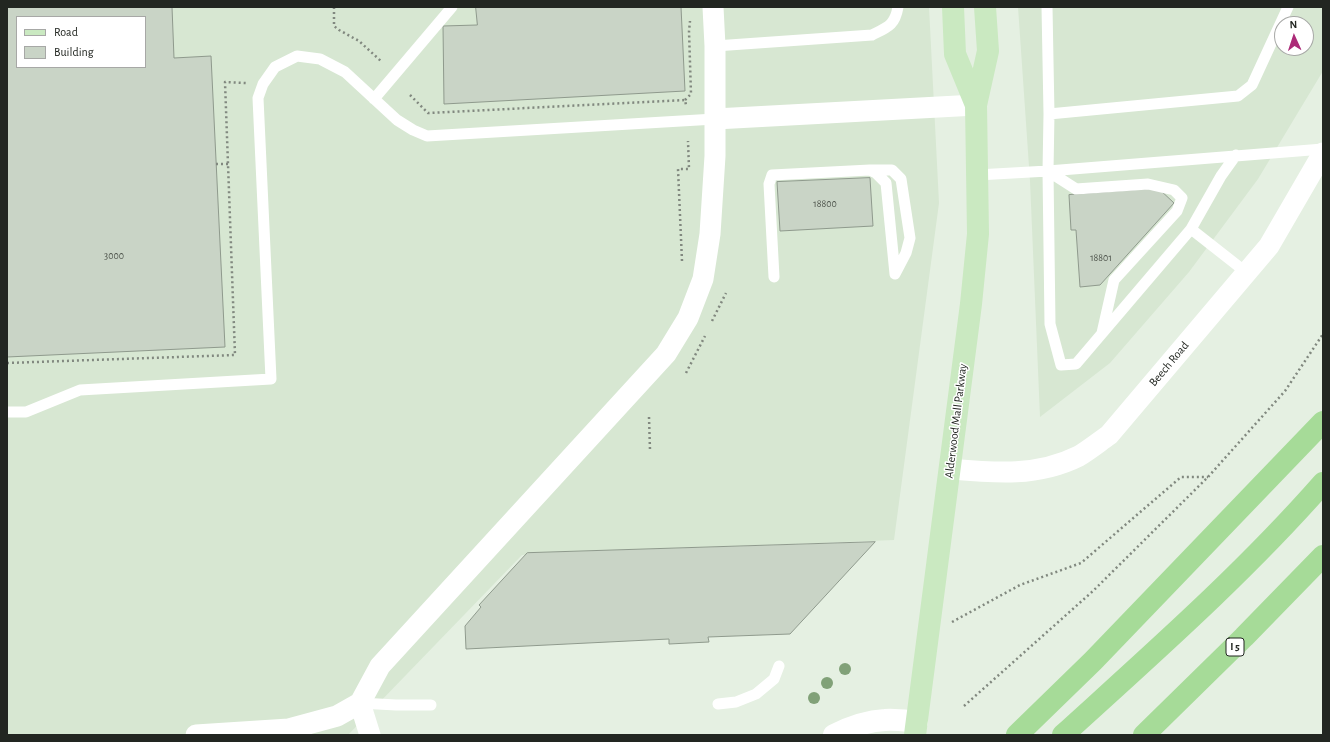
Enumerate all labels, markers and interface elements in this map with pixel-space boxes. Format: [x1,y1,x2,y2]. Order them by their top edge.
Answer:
legend [16,16,146,68]
north arrow [1274,16,1314,56]
text: N [1289,19,1298,30]
text: Road [54,26,78,38]
text: Building [54,46,94,58]
house number: 18800 [813,198,837,210]
house number: 3000 [104,250,124,262]
house number: 18801 [1090,252,1112,264]
street label: Beech Road [1146,339,1192,389]
street label: Alderwood Mall Parkway [942,363,970,479]
road number: I 5 [1226,638,1244,656]

